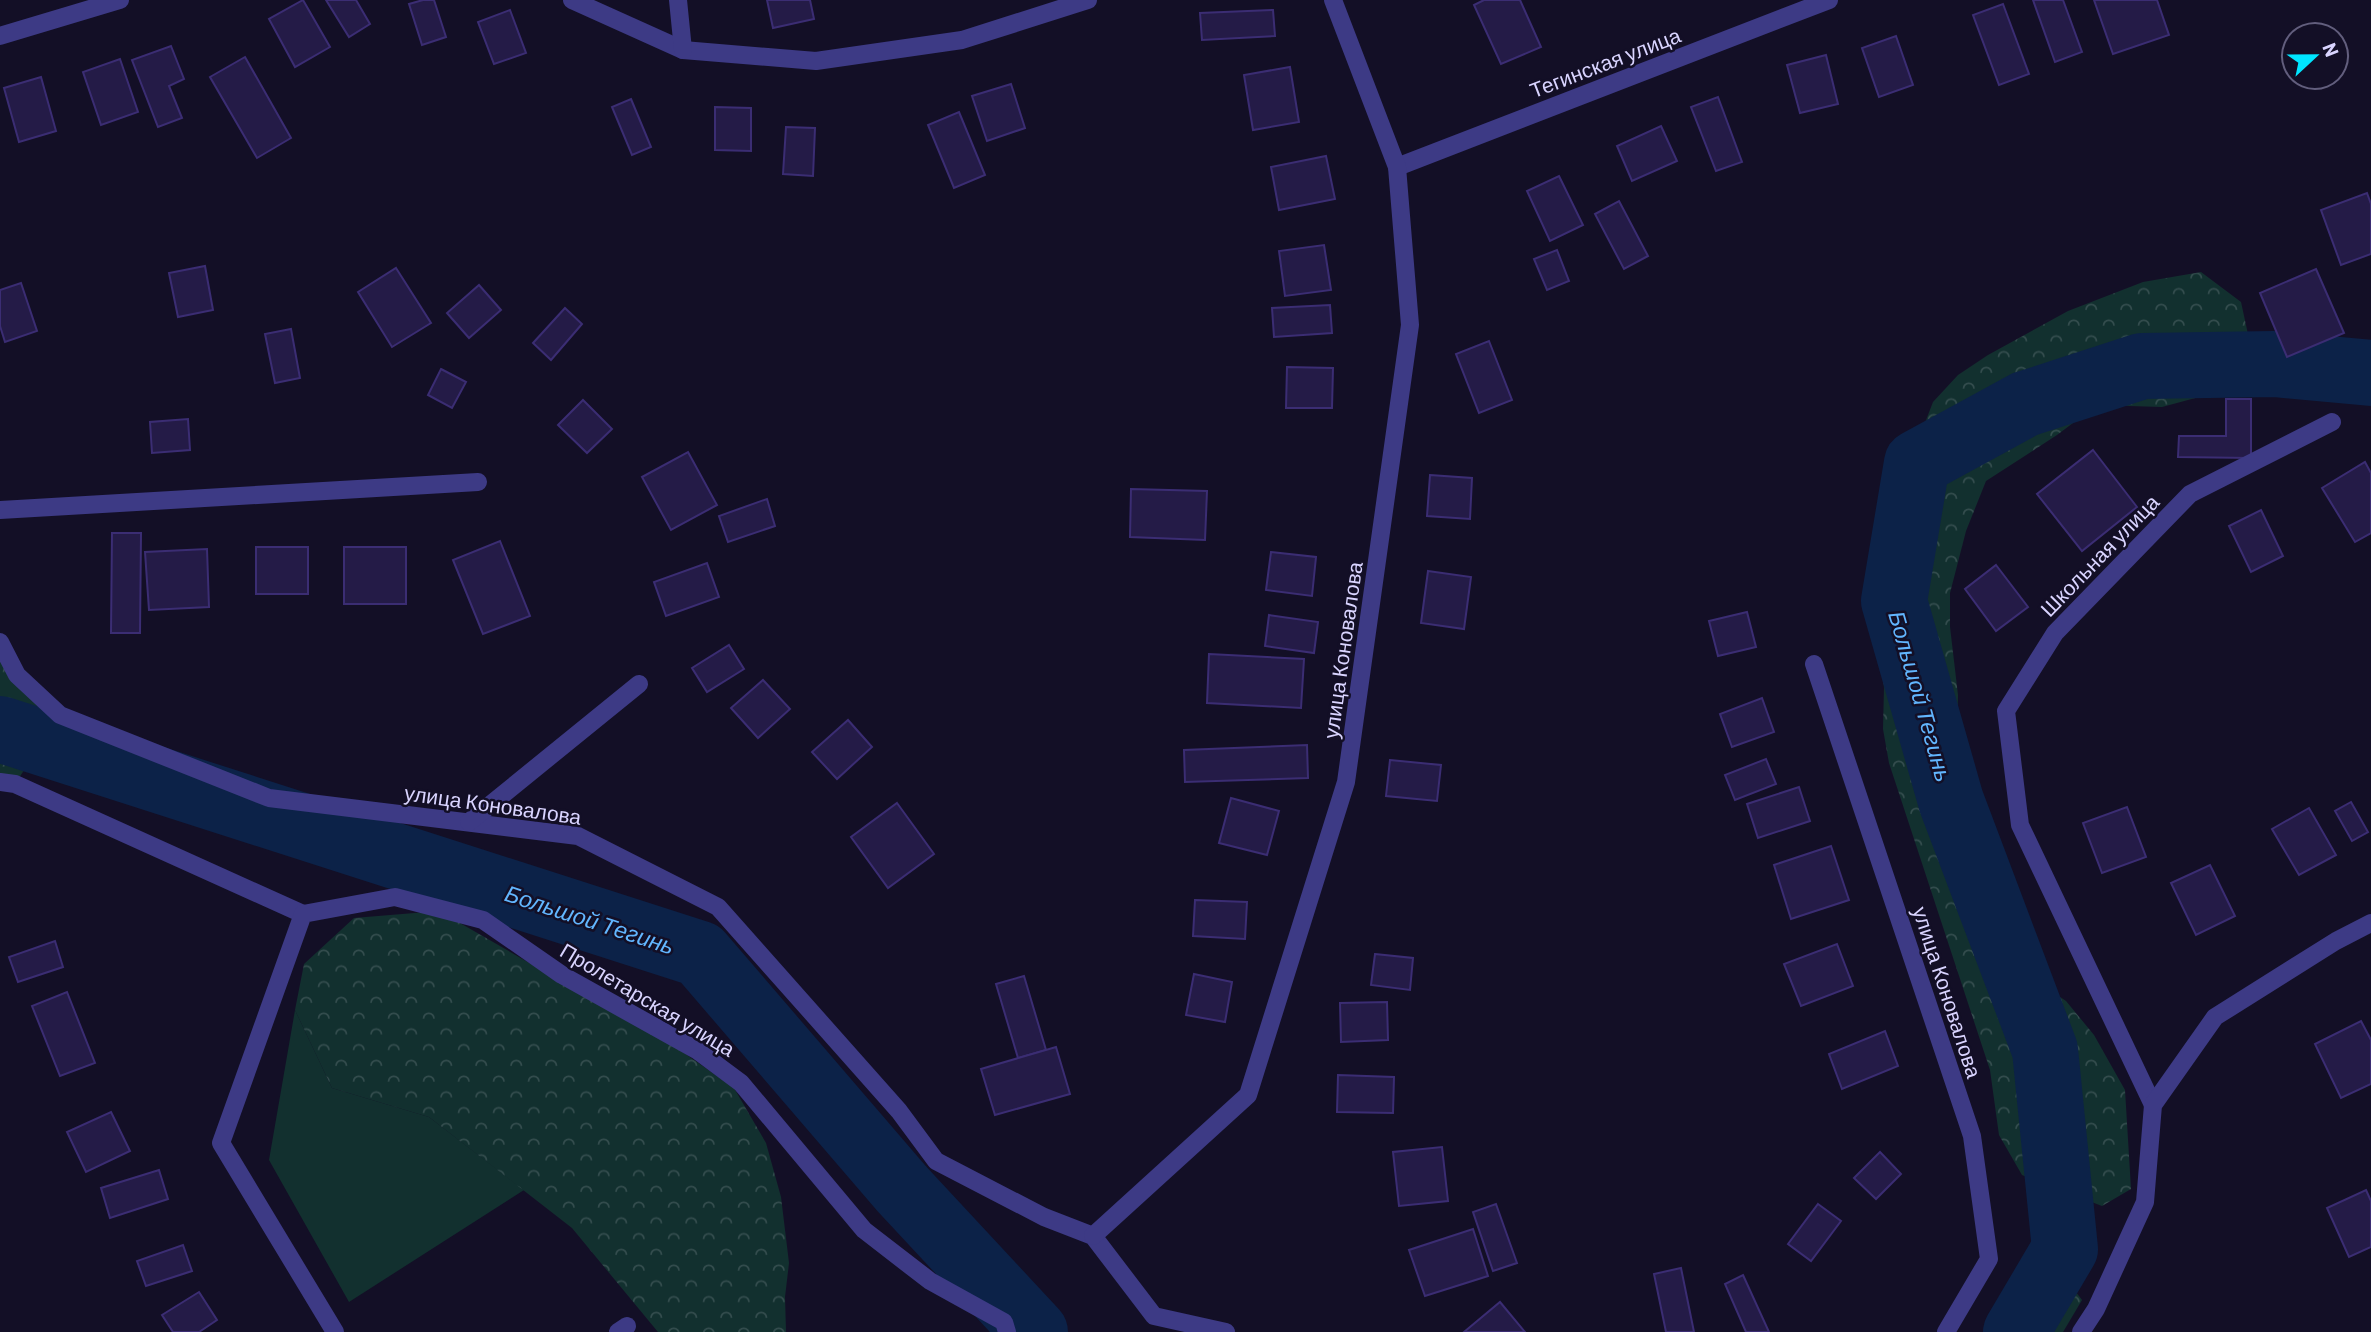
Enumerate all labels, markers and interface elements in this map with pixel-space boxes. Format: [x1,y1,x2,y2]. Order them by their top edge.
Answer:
north arrow [2280,21,2350,91]
street label: Тегинская улица [1526,22,1684,102]
text: N [2318,39,2344,60]
street label: Школьная улица [2035,489,2164,621]
street label: улица Коновалова [1317,560,1367,740]
water label: Большой Тегинь [1883,607,1959,785]
street label: улица Коновалова [403,779,583,829]
water label: Большой Тегинь [502,878,678,960]
street label: улица Коновалова [1909,903,1988,1081]
street label: Пролетарская улица [556,937,740,1061]

